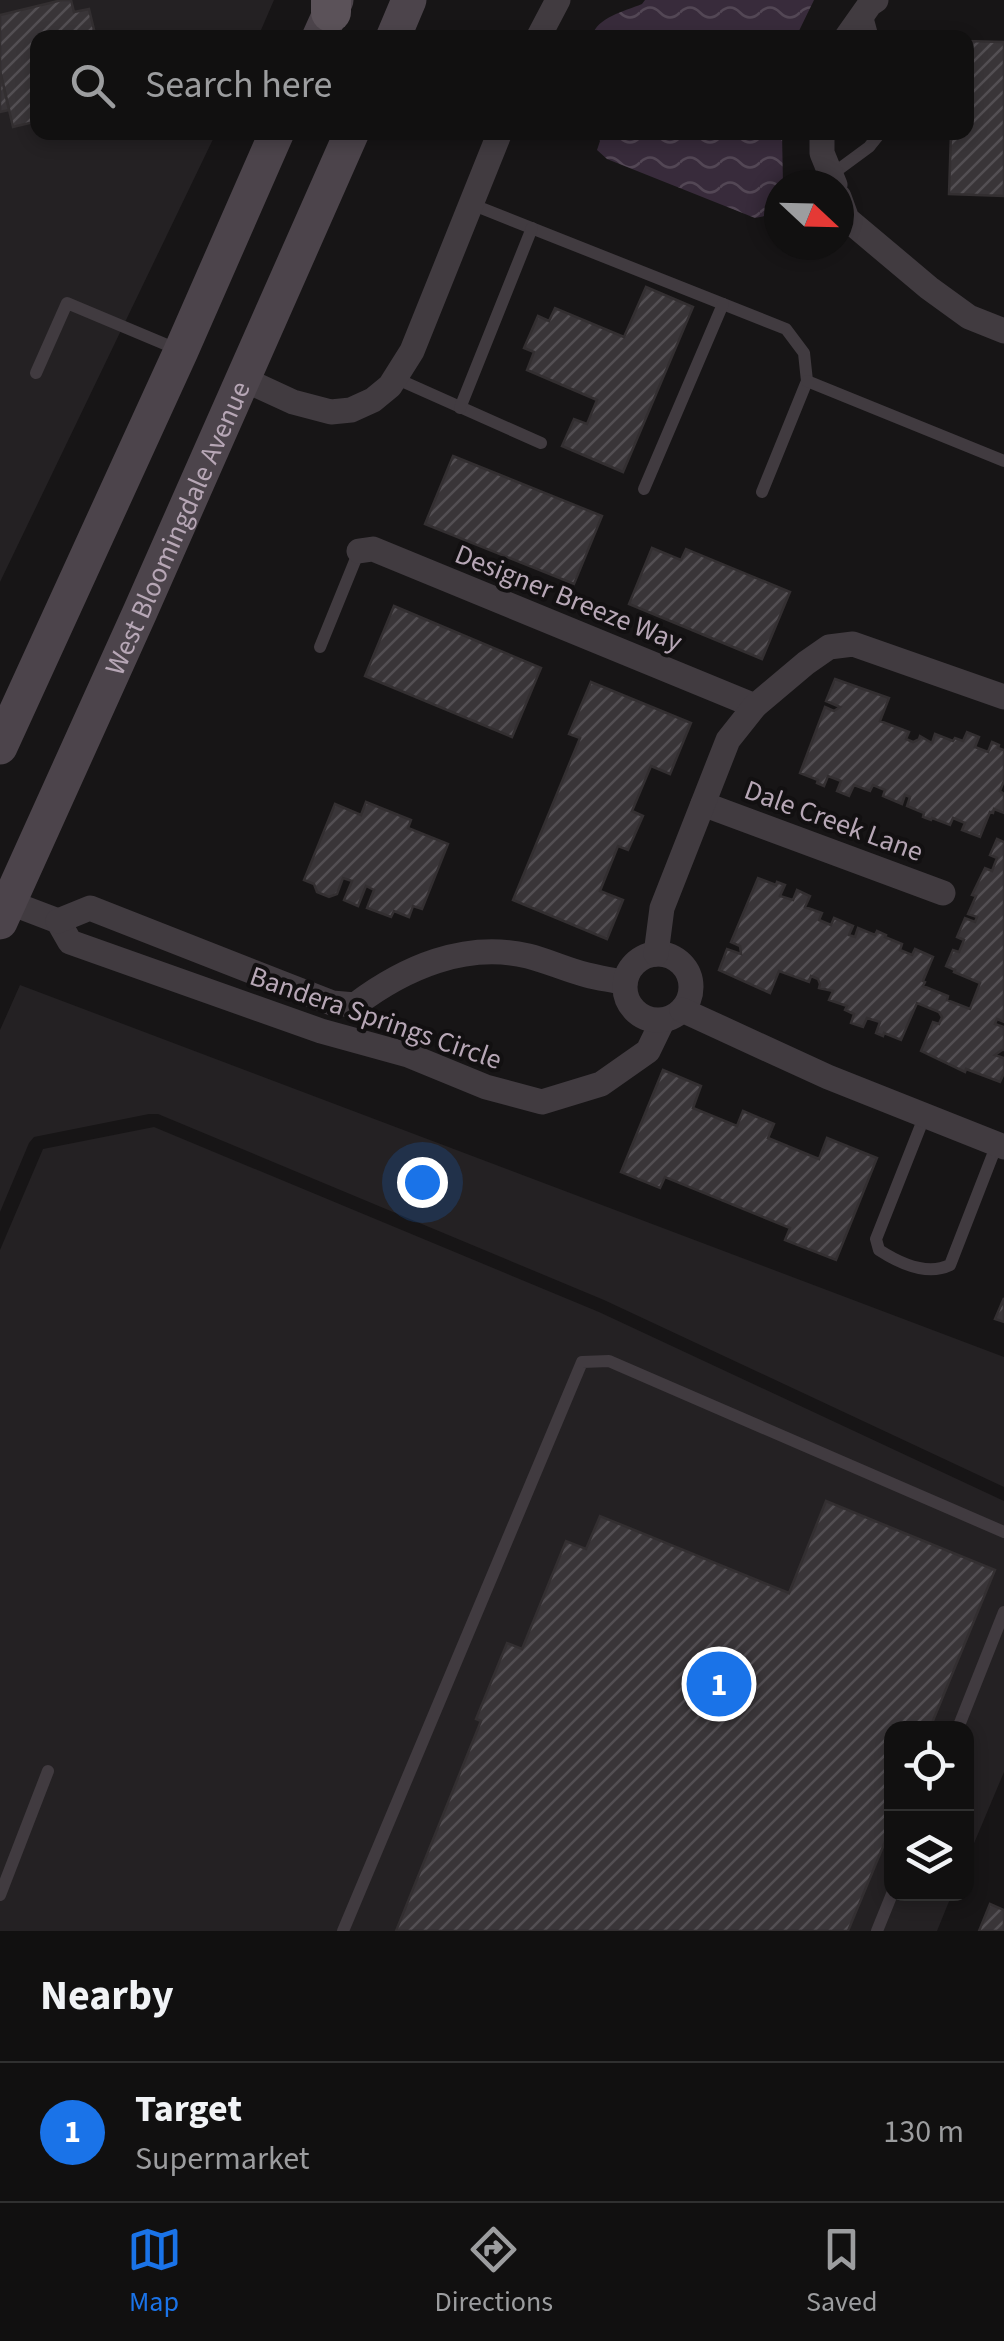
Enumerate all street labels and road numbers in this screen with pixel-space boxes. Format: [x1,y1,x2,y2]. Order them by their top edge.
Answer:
street label: West Bloomingdale Avenue [95,375,261,682]
street label: Designer Breeze Way [449,534,688,662]
street label: Dale Creek Lane [739,770,929,872]
street label: Bandera Springs Circle [244,956,507,1080]

